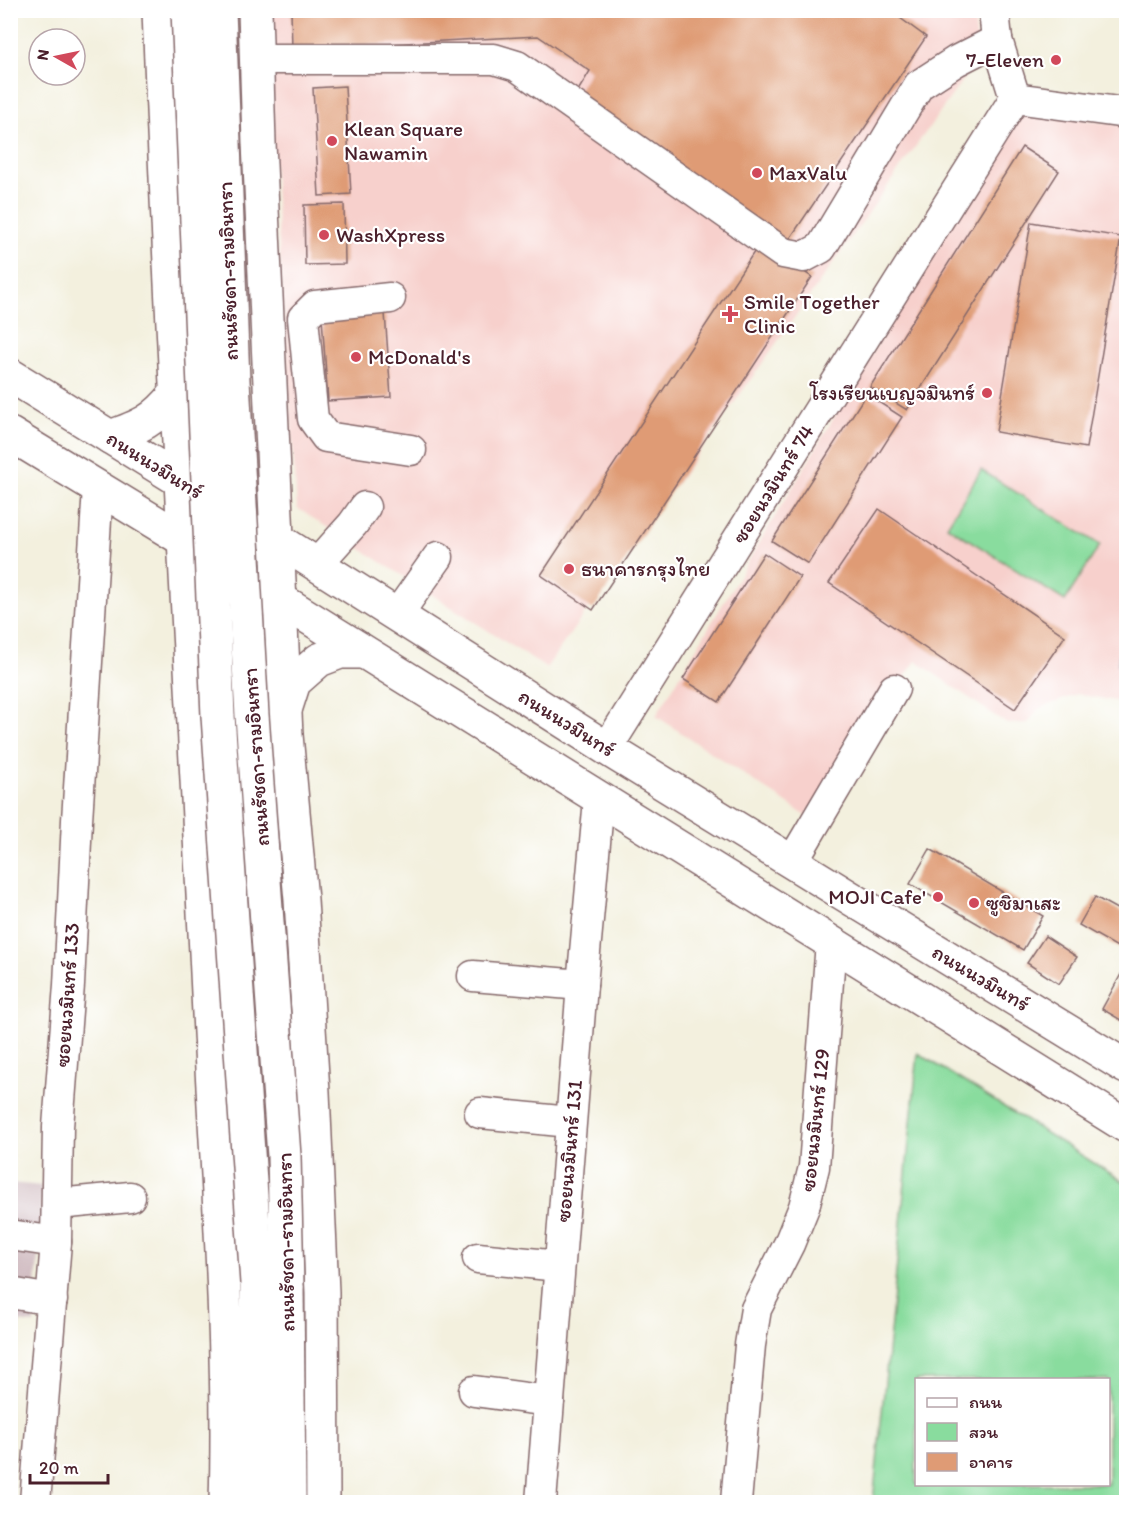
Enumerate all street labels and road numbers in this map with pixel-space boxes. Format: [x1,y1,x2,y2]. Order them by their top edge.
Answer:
street label: ถนนรัชดา-รามอินทรา [212,181,243,361]
street label: ซอยนวมินทร์ 74 [726,420,819,548]
street label: ถนนนวมินทร์ [102,425,209,504]
street label: ถนนรัชดา-รามอินทรา [237,667,274,847]
street label: ถนนนวมินทร์ [514,683,621,762]
street label: ซอยนวมินทร์ 133 [49,922,84,1068]
street label: ถนนนวมินทร์ [928,939,1035,1017]
street label: ซอยนวมินทร์ 129 [795,1047,834,1193]
street label: ซอยนวมินทร์ 131 [550,1078,587,1223]
street label: ถนนรัชดา-รามอินทรา [271,1152,300,1332]

